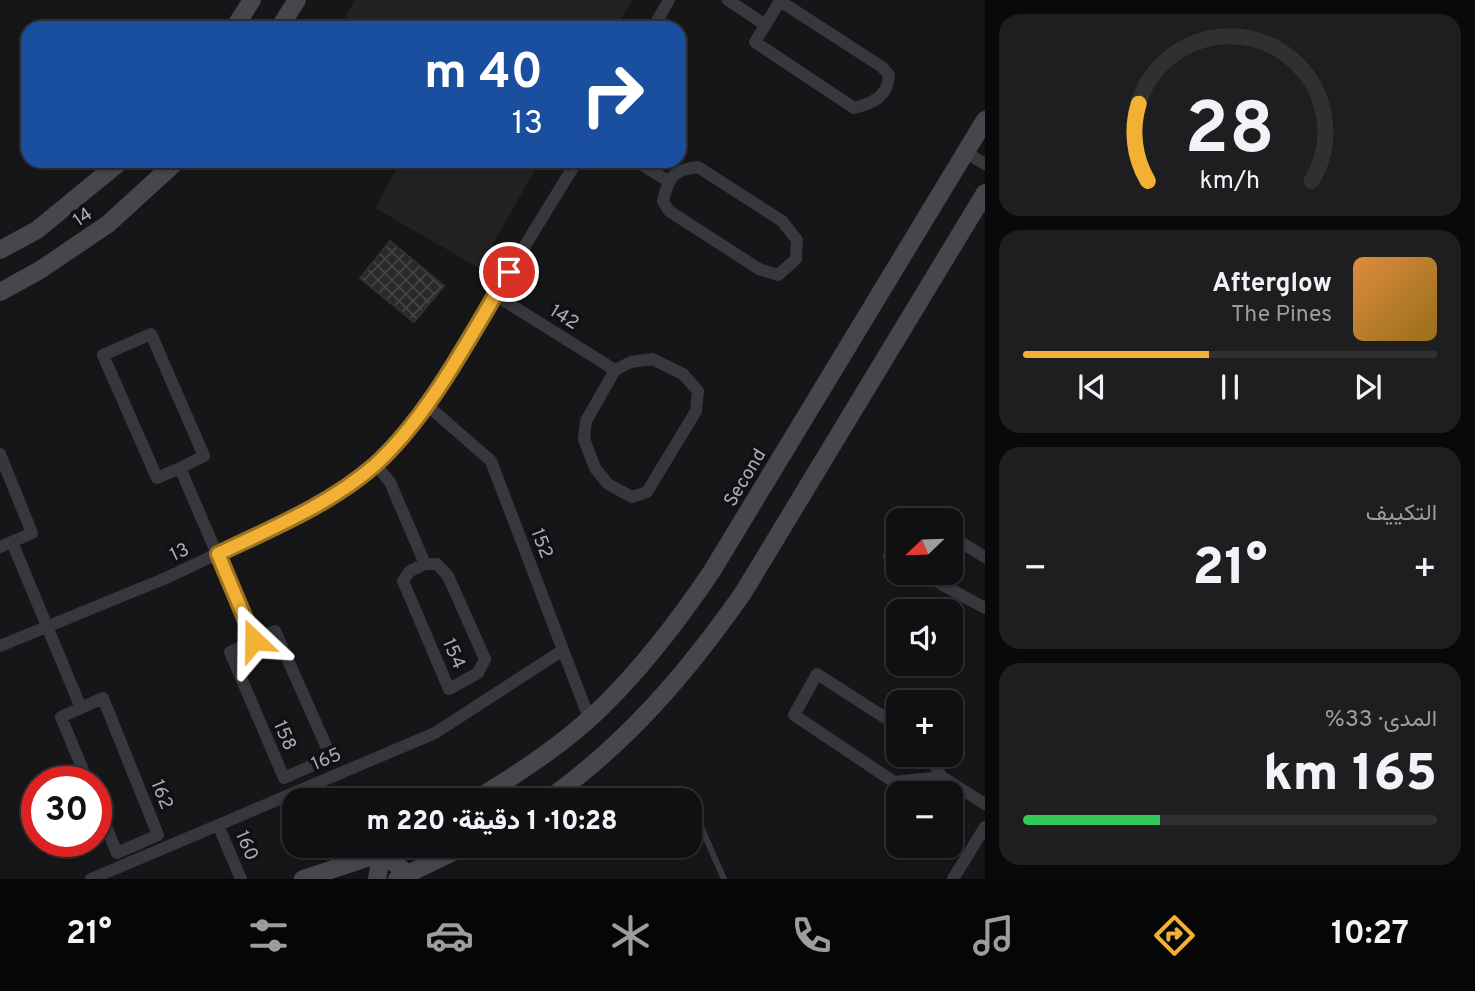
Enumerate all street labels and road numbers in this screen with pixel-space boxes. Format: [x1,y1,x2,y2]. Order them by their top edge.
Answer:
street label: 14 [69,202,98,233]
street label: 142 [545,300,583,336]
street label: Second [719,445,772,511]
street label: 152 [524,525,558,562]
street label: 13 [166,538,193,568]
street label: 154 [436,635,470,673]
street label: 158 [267,717,301,755]
street label: 165 [308,743,345,777]
street label: 162 [144,776,178,813]
street label: 160 [229,827,263,865]

